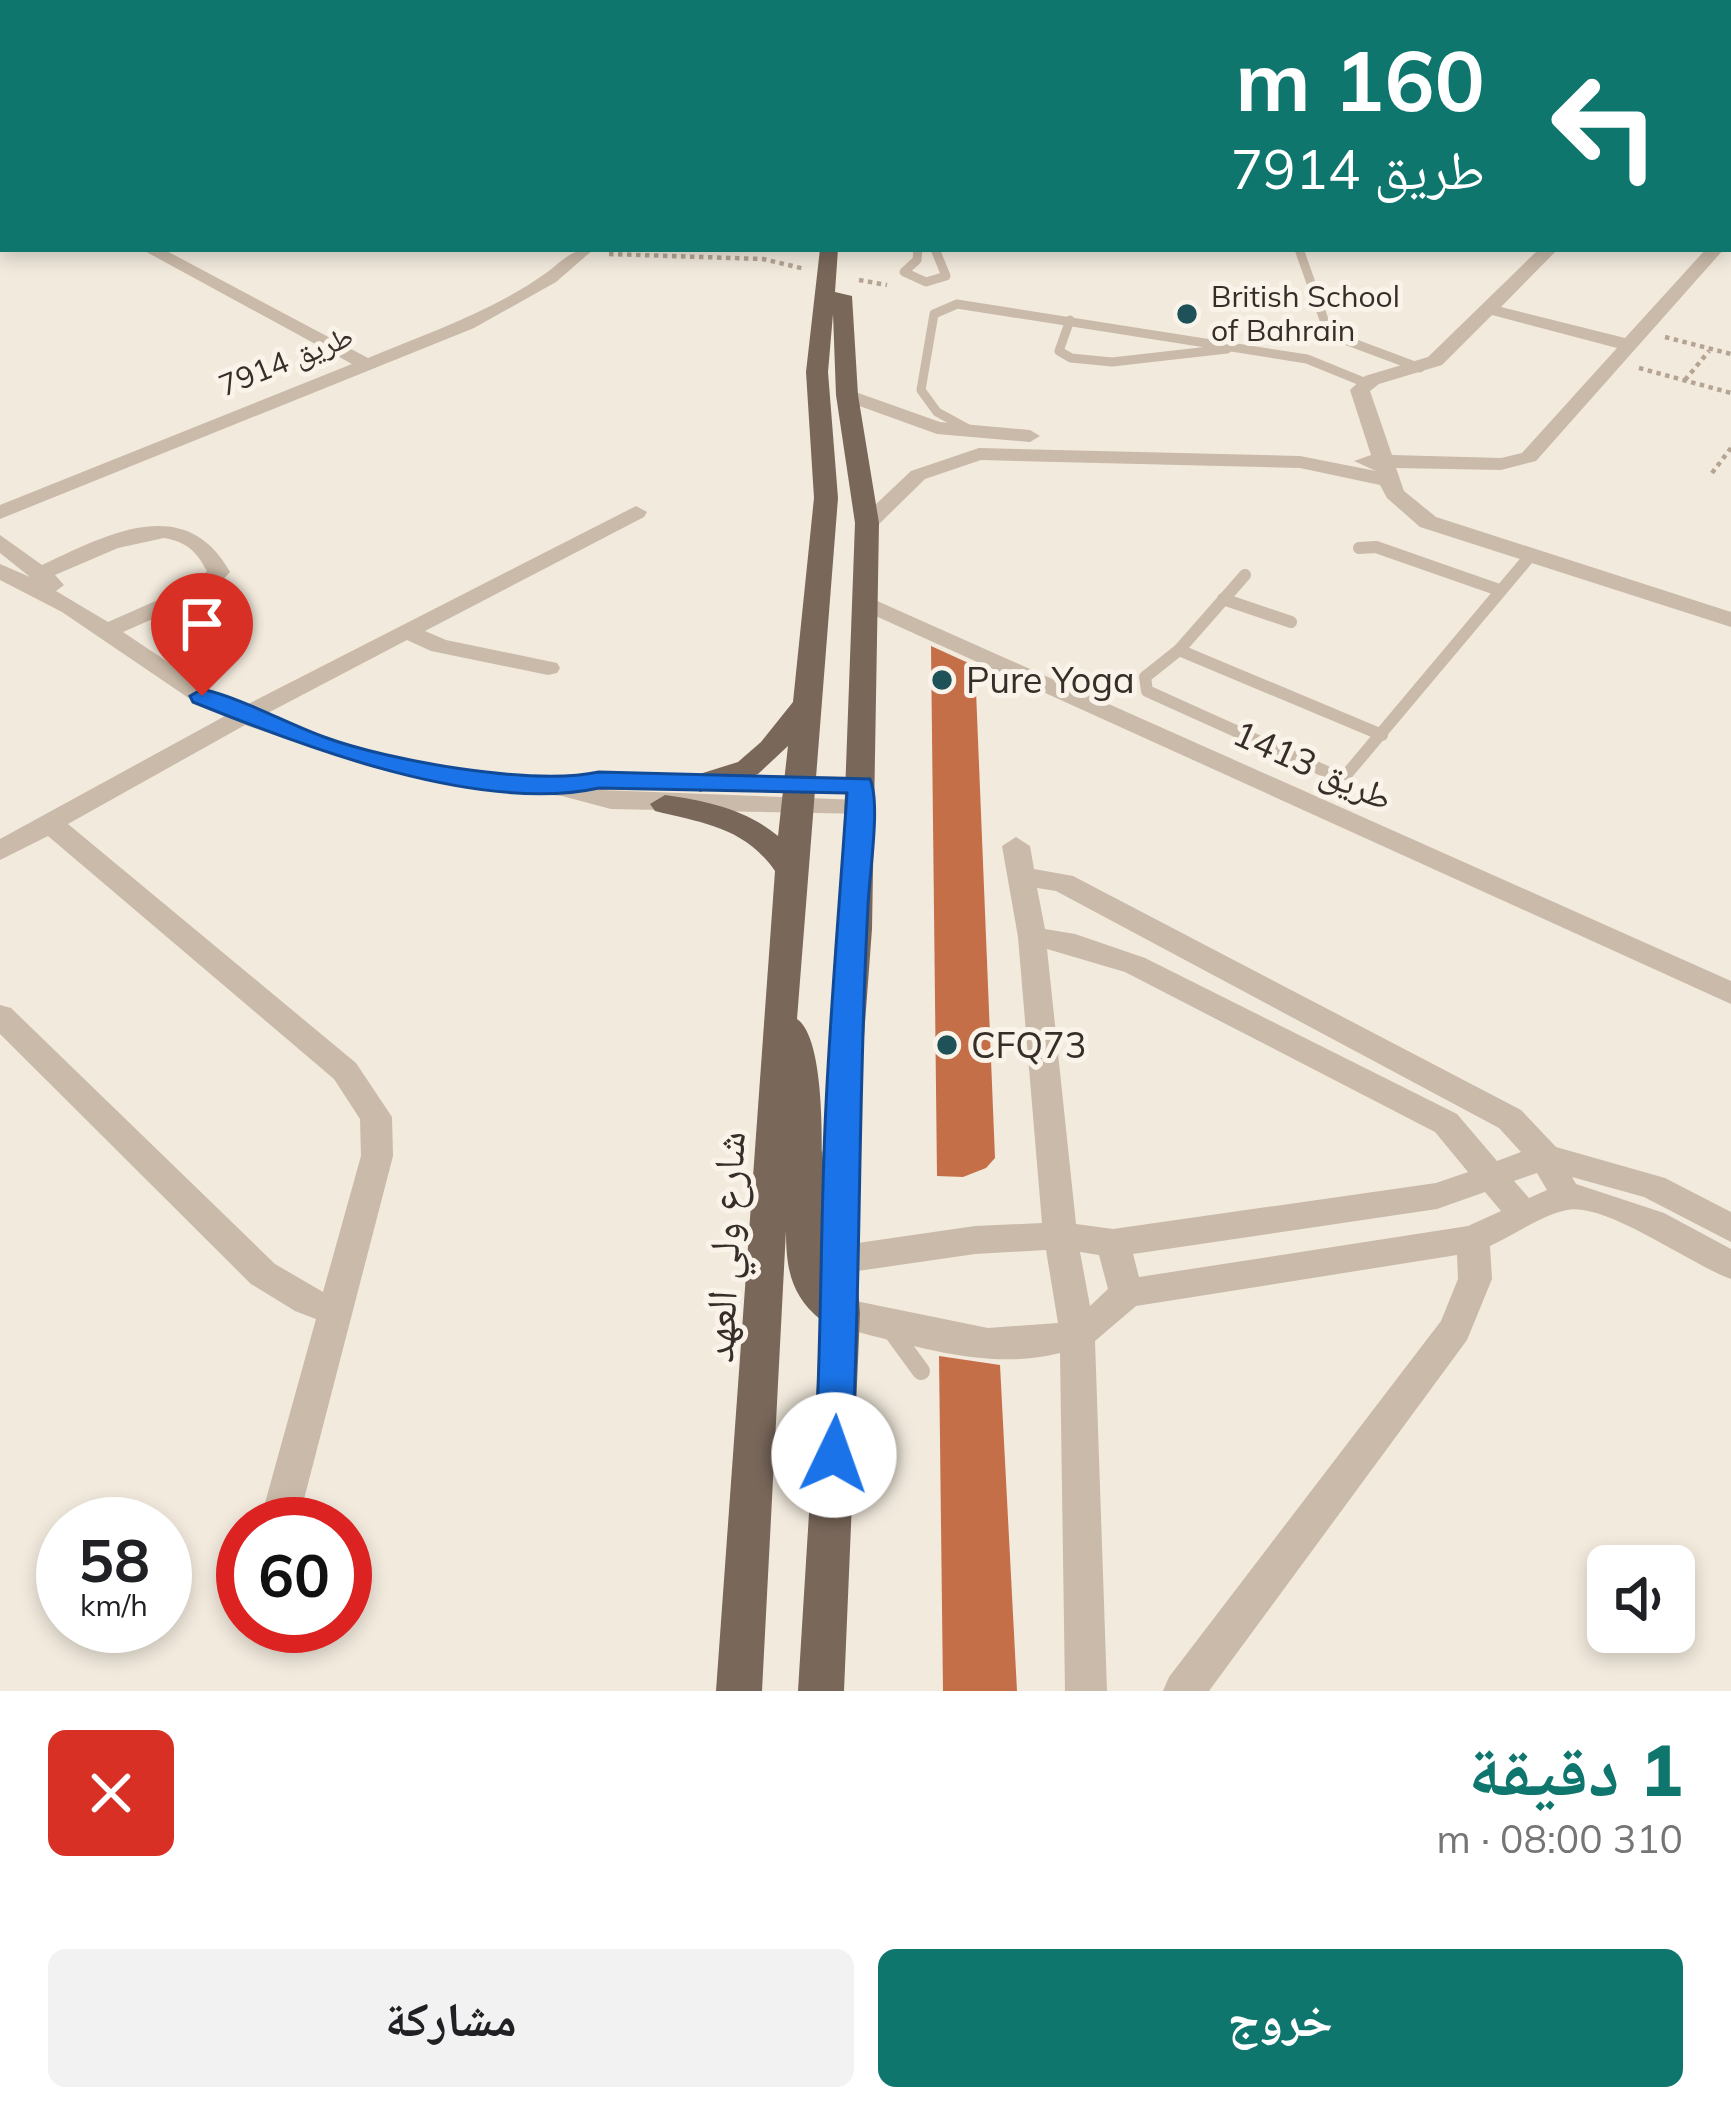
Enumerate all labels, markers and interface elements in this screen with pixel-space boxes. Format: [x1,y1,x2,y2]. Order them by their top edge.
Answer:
text: 160 m [1235,27,1485,132]
icon: left [1527,48,1683,204]
text: طريق 7914 [1231,135,1485,203]
place label: British School of Bahrain [1211,277,1400,349]
marker: British School of Bahrain [1174,301,1200,327]
street label: طريق 7914 [213,316,358,404]
pin [151,573,253,696]
icon: arrive [169,591,235,657]
place label: Pure Yoga [966,657,1135,702]
marker: Pure Yoga [929,667,955,693]
street label: طريق 1413 [1227,710,1400,820]
place label: CFQ73 [971,1022,1086,1067]
marker: CFQ73 [934,1032,960,1058]
street label: شارع ولي العهد [691,1130,764,1364]
position arrow [771,1392,897,1518]
speed limit sign: 60 [216,1497,372,1653]
text: 58 [78,1522,150,1597]
map controls [1587,1545,1695,1653]
button: sound [1587,1545,1695,1653]
text: km/h [80,1586,148,1624]
text: 1 دقيقة [1468,1724,1683,1814]
button: close [48,1730,174,1856]
text: 310 m · 08:00 [1437,1814,1683,1863]
button: مشاركة [48,1949,854,2087]
button: خروج [878,1949,1683,2087]

